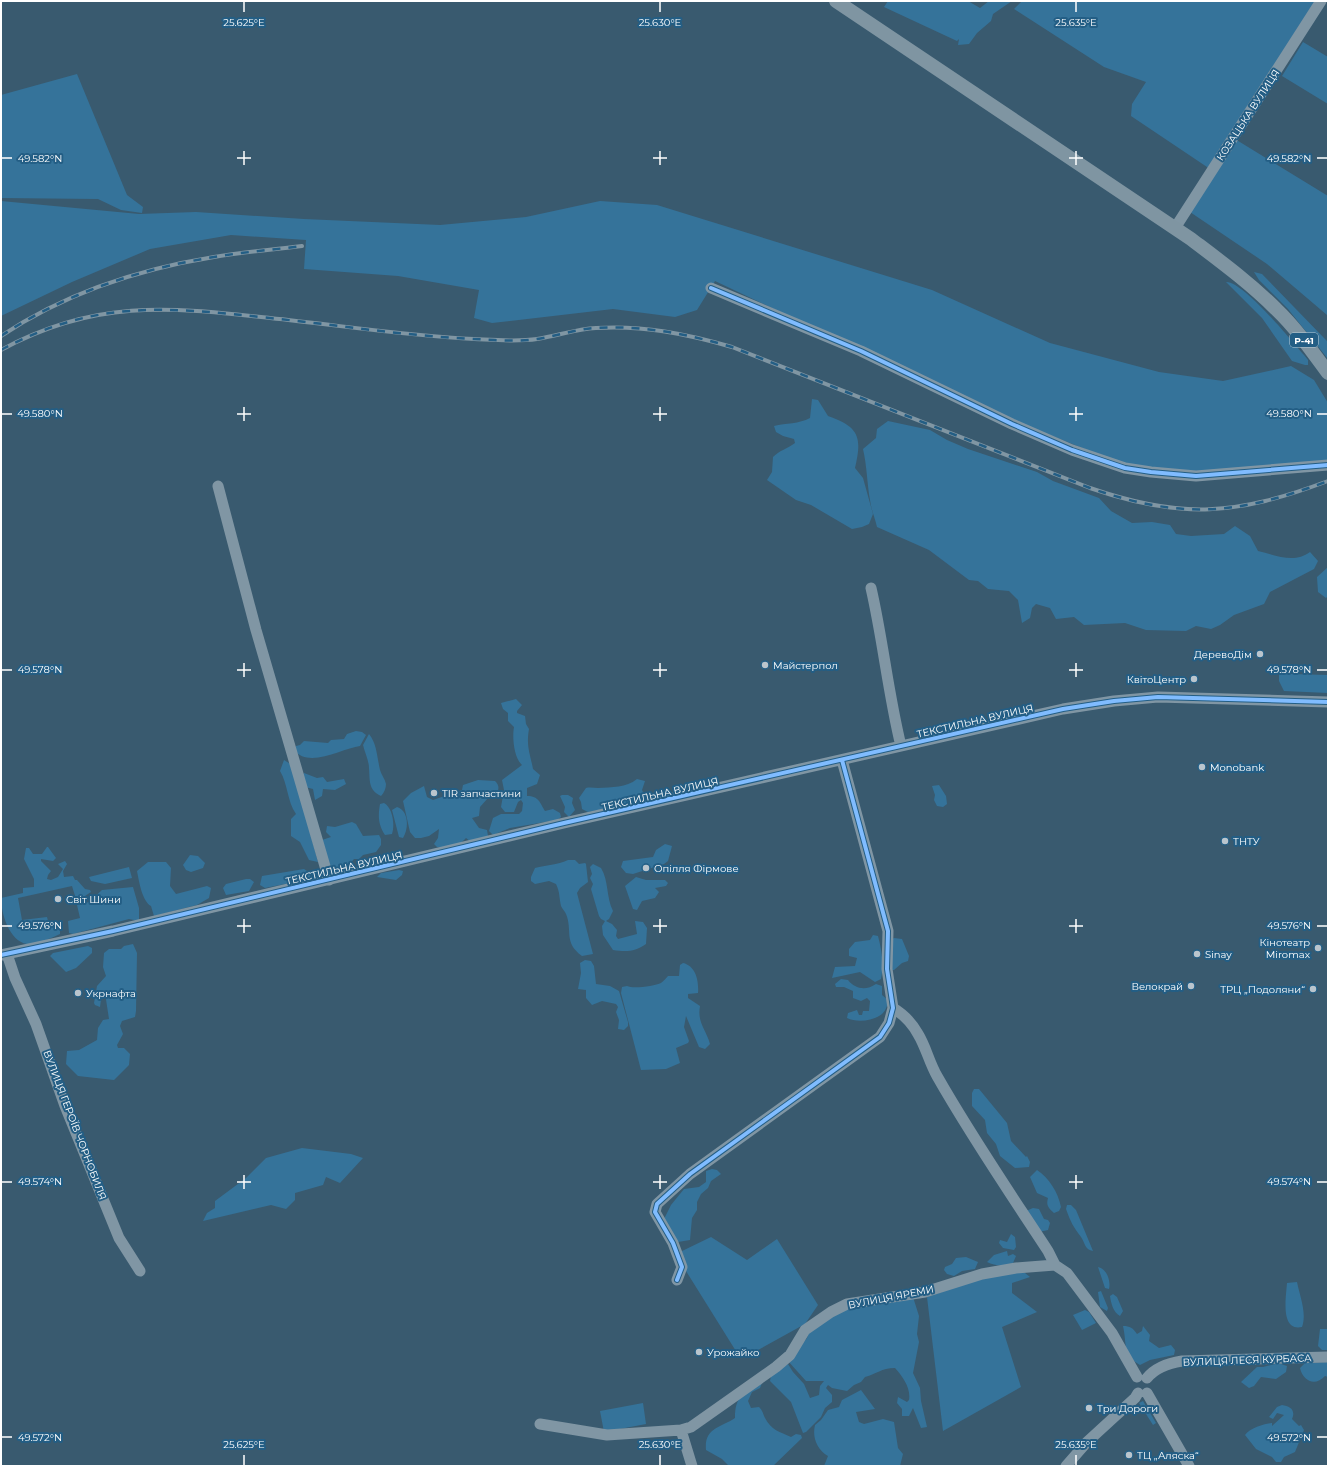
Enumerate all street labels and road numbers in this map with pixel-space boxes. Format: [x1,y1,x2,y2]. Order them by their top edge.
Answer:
street label: КОЗАЦЬКА ВУЛИЦЯ [1214,67,1282,163]
road number: Р-41 [1290,333,1318,347]
street label: ТЕКСТИЛЬНА ВУЛИЦЯ [915,701,1035,741]
street label: ТЕКСТИЛЬНА ВУЛИЦЯ [600,774,720,814]
street label: ТЕКСТИЛЬНА ВУЛИЦЯ [284,848,404,888]
street label: ВУЛИЦЯ ГЕРОЇВ ЧОРНОБИЛЯ [40,1048,110,1202]
street label: ВУЛИЦЯ ЯРЕМИ [847,1282,935,1312]
street label: ВУЛИЦЯ ЛЕСЯ КУРБАСА [1182,1351,1312,1369]

